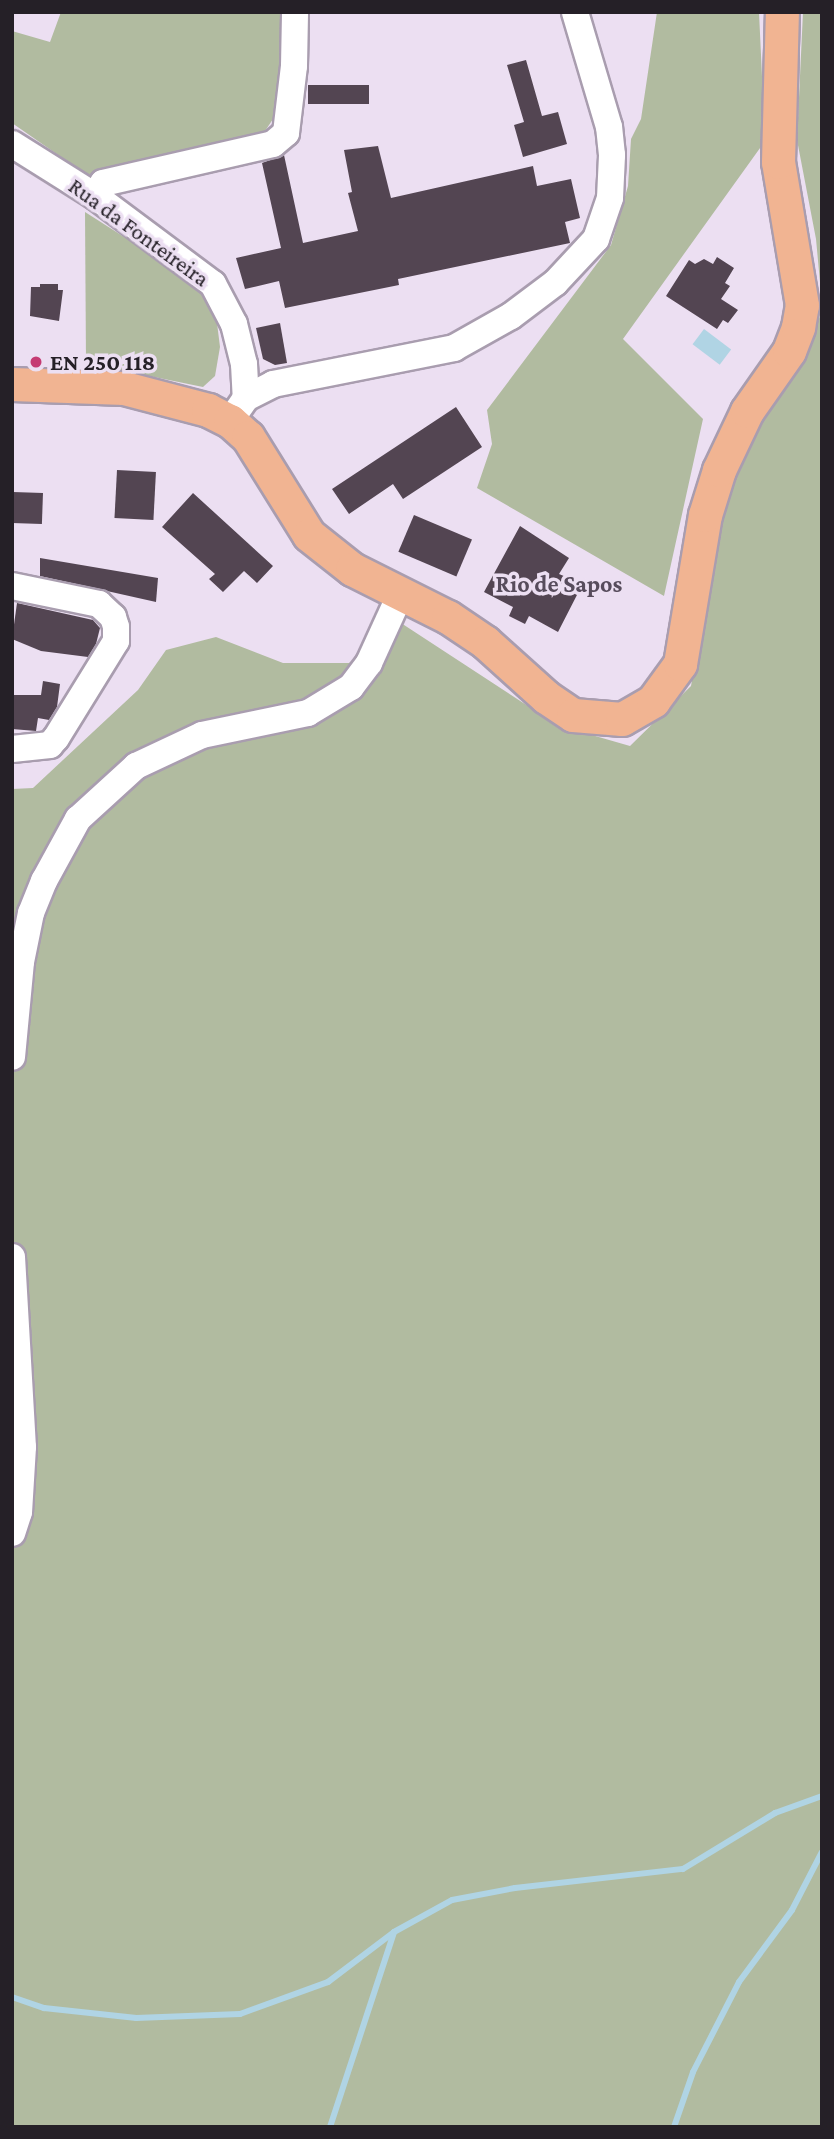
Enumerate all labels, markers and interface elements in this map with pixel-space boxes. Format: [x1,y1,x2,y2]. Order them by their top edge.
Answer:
street label: Rua da Fonteireira [63,172,215,292]
place label: EN 250 118 [50,348,155,376]
marker: EN 250 118 [28,354,44,370]
district label: Rio de Sapos [496,570,622,598]

